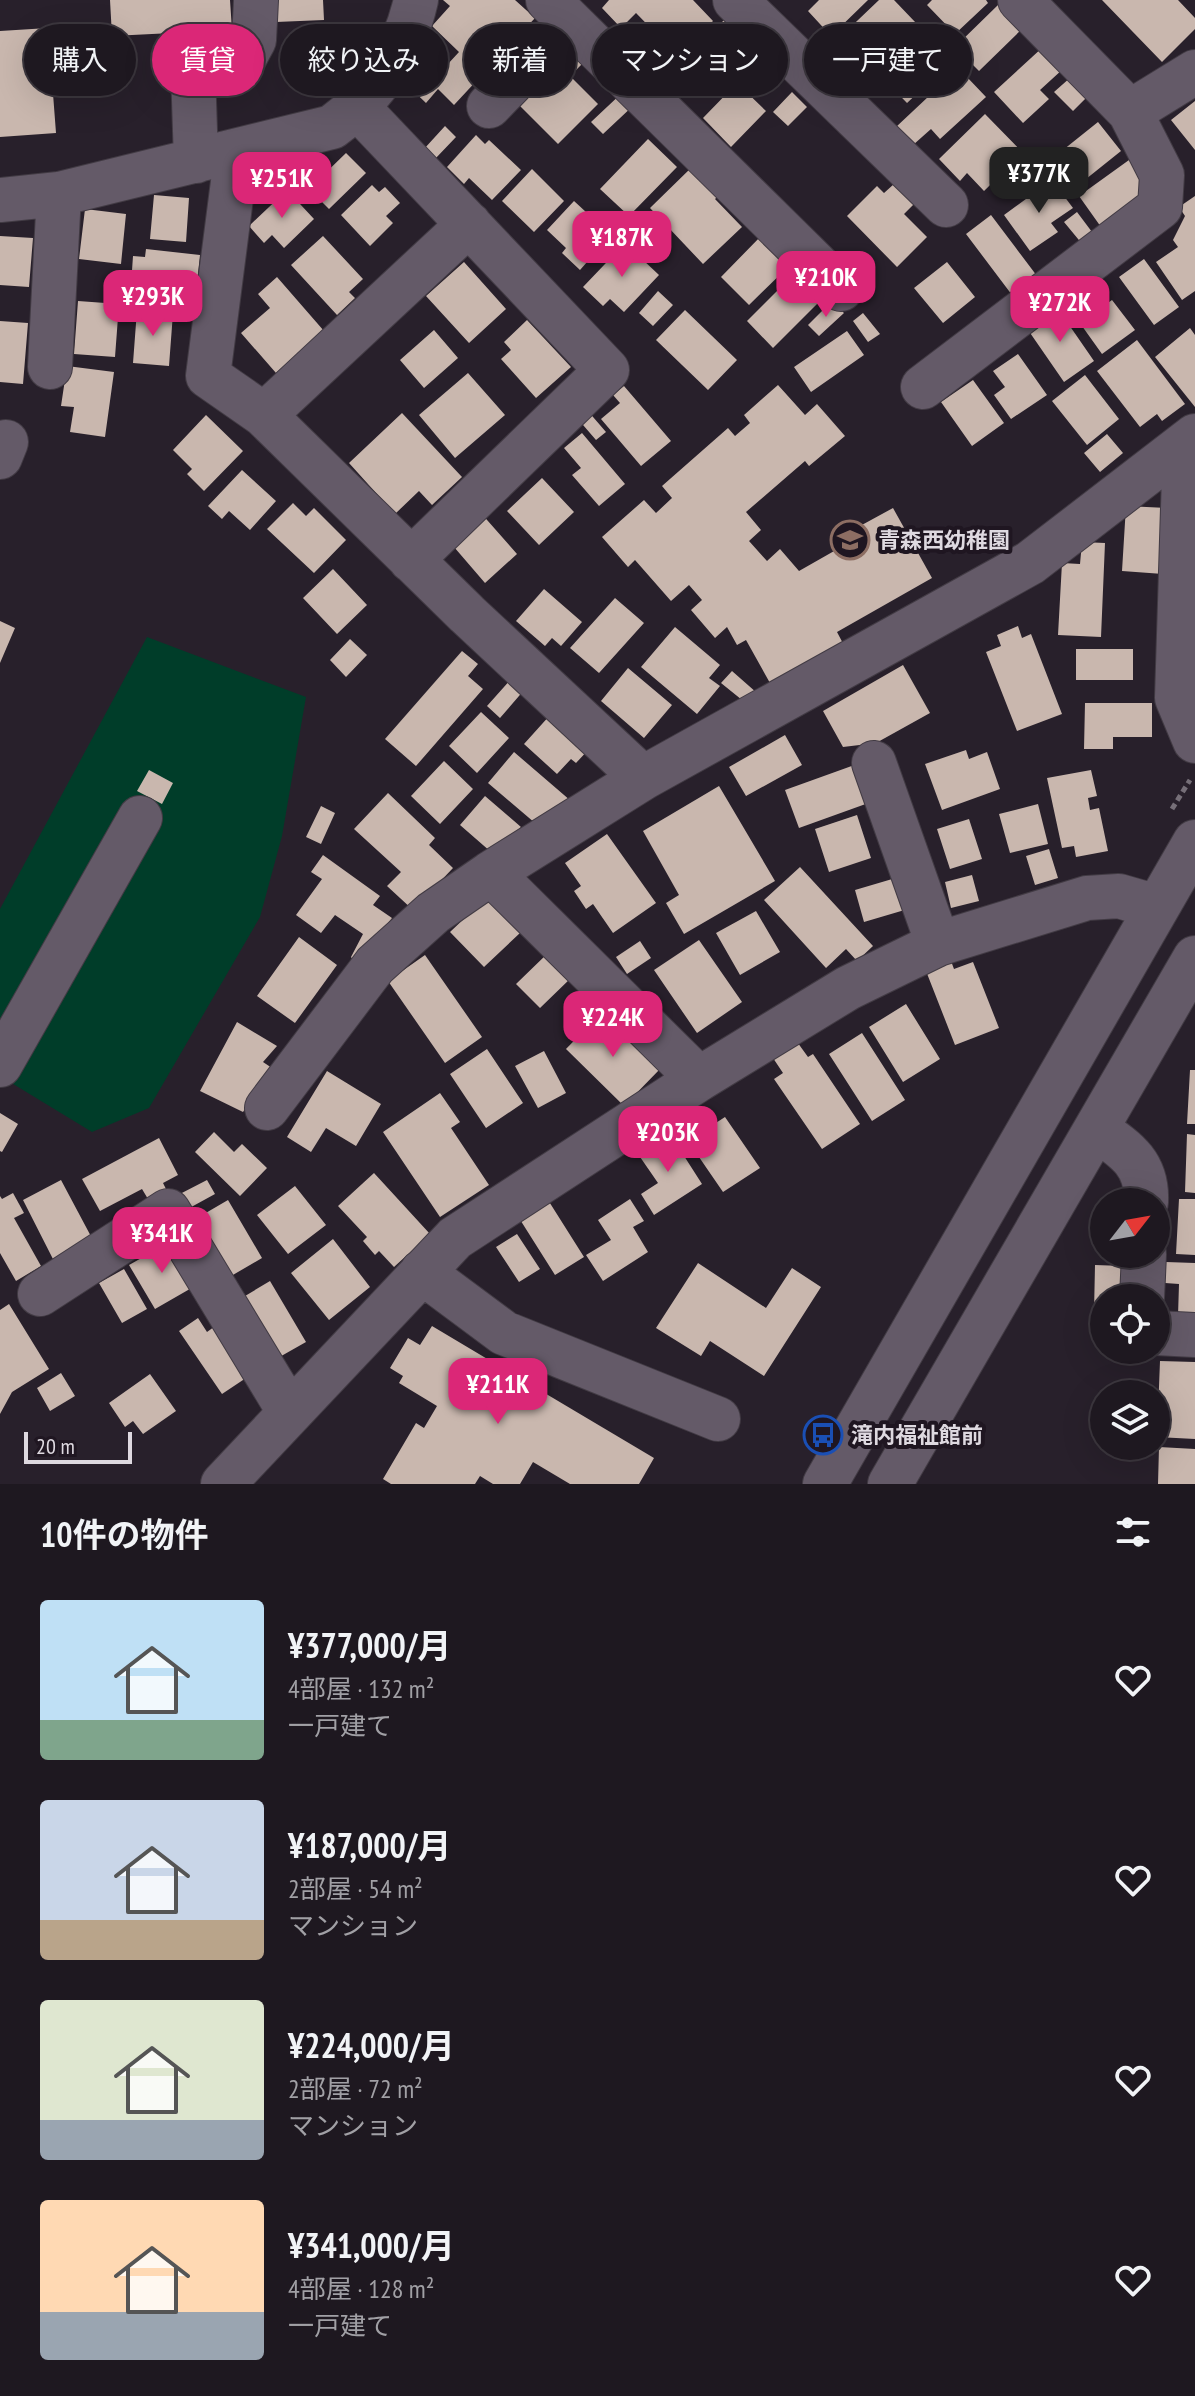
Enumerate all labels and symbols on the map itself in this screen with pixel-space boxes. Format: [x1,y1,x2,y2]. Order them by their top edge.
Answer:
pin: ¥377K [983,147,1095,215]
pin: ¥251K [226,152,338,220]
pin: ¥187K [566,211,678,279]
pin: ¥210K [770,251,882,319]
pin: ¥293K [97,270,209,338]
pin: ¥272K [1004,276,1116,344]
school or university icon: 青森西幼稚園 [829,519,871,561]
place label: 青森西幼稚園 [878,526,1010,554]
pin: ¥224K [557,991,669,1059]
pin: ¥203K [612,1106,724,1174]
north arrow [1090,1188,1170,1268]
pin: ¥341K [106,1207,218,1275]
pin: ¥211K [442,1358,554,1426]
bus stop icon: 滝内福祉館前 [802,1414,844,1456]
place label: 滝内福祉館前 [851,1421,983,1449]
scale bar [24,1428,132,1464]

